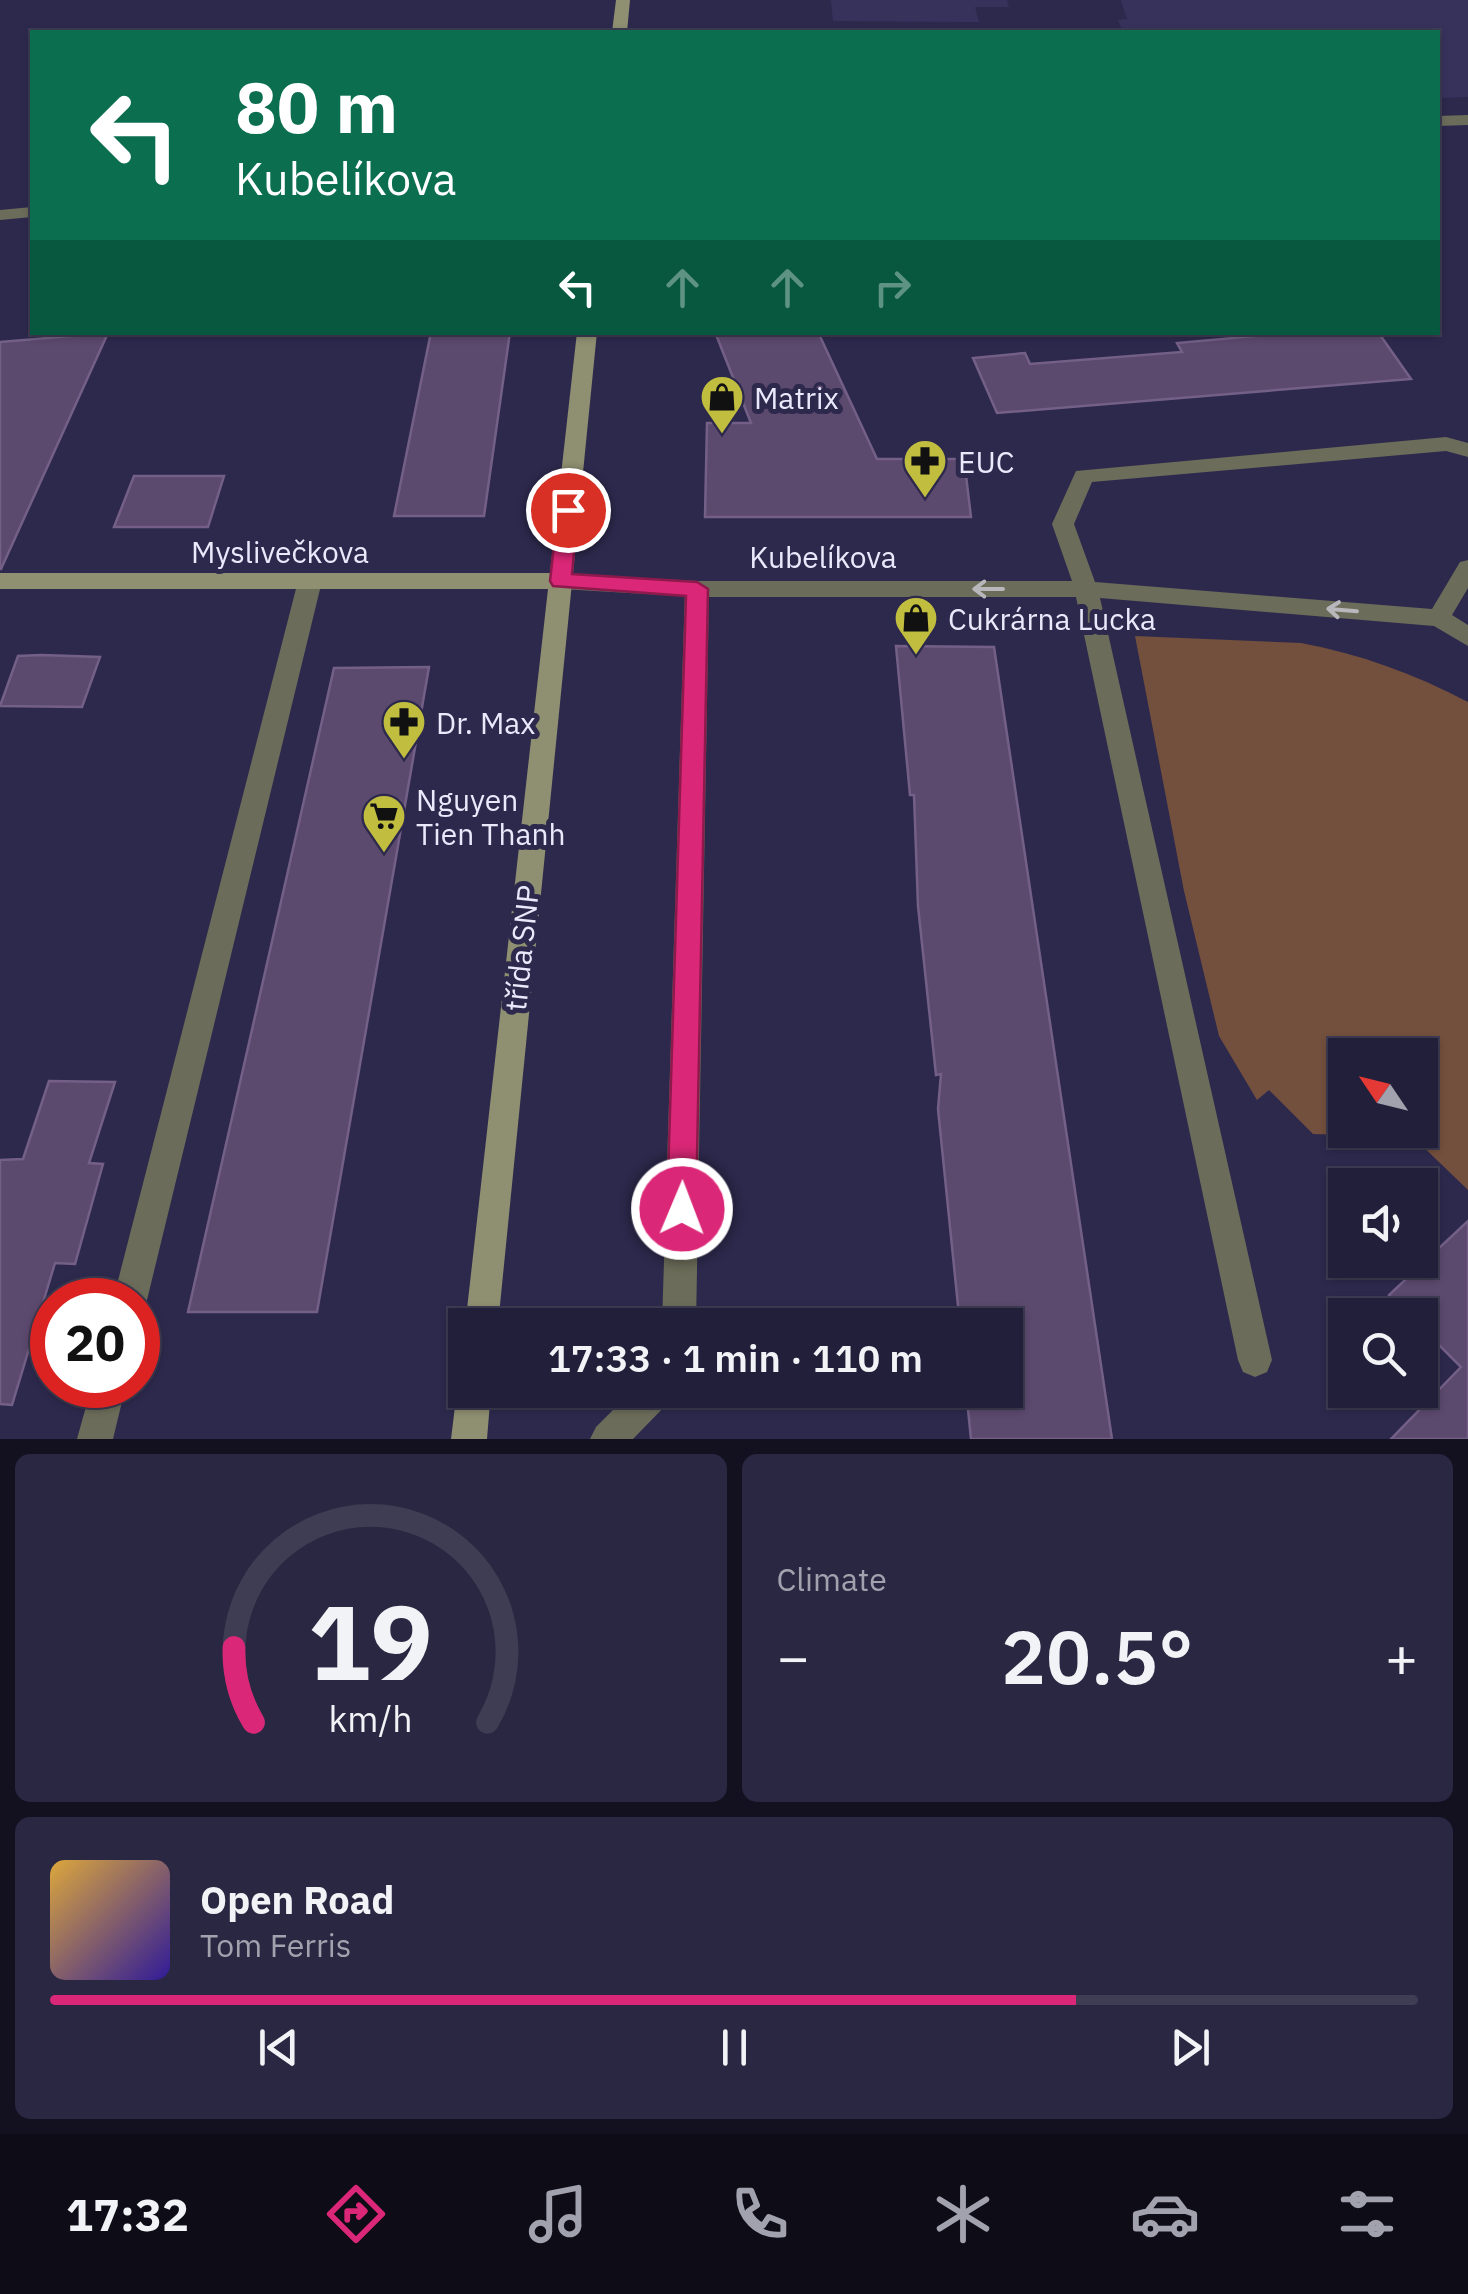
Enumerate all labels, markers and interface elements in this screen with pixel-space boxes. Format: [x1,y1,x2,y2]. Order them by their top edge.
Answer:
text: 80 m [235,61,398,152]
icon: left [70,70,200,200]
text: Kubelíkova [235,149,457,207]
icon: left [550,260,605,315]
icon: ahead [655,260,710,315]
icon: ahead [760,260,815,315]
icon: right [865,260,920,315]
shop icon: Matrix [699,374,745,435]
place label: Matrix [754,378,839,417]
pharmacy icon: EUC [902,438,948,499]
place label: EUC [958,442,1014,481]
pin [526,468,611,553]
icon: arrive [541,483,596,538]
street label: Myslivečkova [191,532,369,571]
street label: Kubelíkova [749,537,897,576]
one-way arrow [973,580,1006,598]
shop icon: Cukrárna Lucka [893,595,939,656]
place label: Cukrárna Lucka [948,599,1156,638]
one-way arrow [1326,600,1359,619]
pharmacy icon: Dr. Max [381,699,427,760]
place label: Dr. Max [436,703,536,742]
place label: Nguyen Tien Thanh [416,780,566,853]
supermarket icon: Nguyen Tien Thanh [361,793,407,854]
street label: třída SNP [495,883,547,1013]
north arrow [1328,1038,1438,1148]
map controls [1328,1038,1438,1408]
position arrow [630,1157,734,1261]
button: sound [1328,1168,1438,1278]
speed limit sign: 20 [30,1278,160,1408]
button: search [1328,1298,1438,1408]
text: 17:33 · 1 min · 110 m [548,1333,923,1382]
text: Climate [777,1558,887,1600]
text: 19 [308,1573,433,1709]
text: 20.5° [1001,1607,1194,1705]
text: − [777,1621,810,1692]
text: + [1385,1621,1418,1692]
text: km/h [329,1695,413,1742]
text: Open Road [200,1875,394,1924]
text: Tom Ferris [200,1924,351,1966]
icon: previous [251,2020,306,2075]
icon: pause [707,2020,762,2075]
icon: next [1163,2020,1218,2075]
icon: directions [321,2179,391,2249]
icon: music [523,2179,593,2249]
icon: phone [725,2179,795,2249]
icon: climate [928,2179,998,2249]
icon: car [1130,2179,1200,2249]
icon: filters [1332,2179,1402,2249]
text: 17:32 [66,2185,189,2243]

